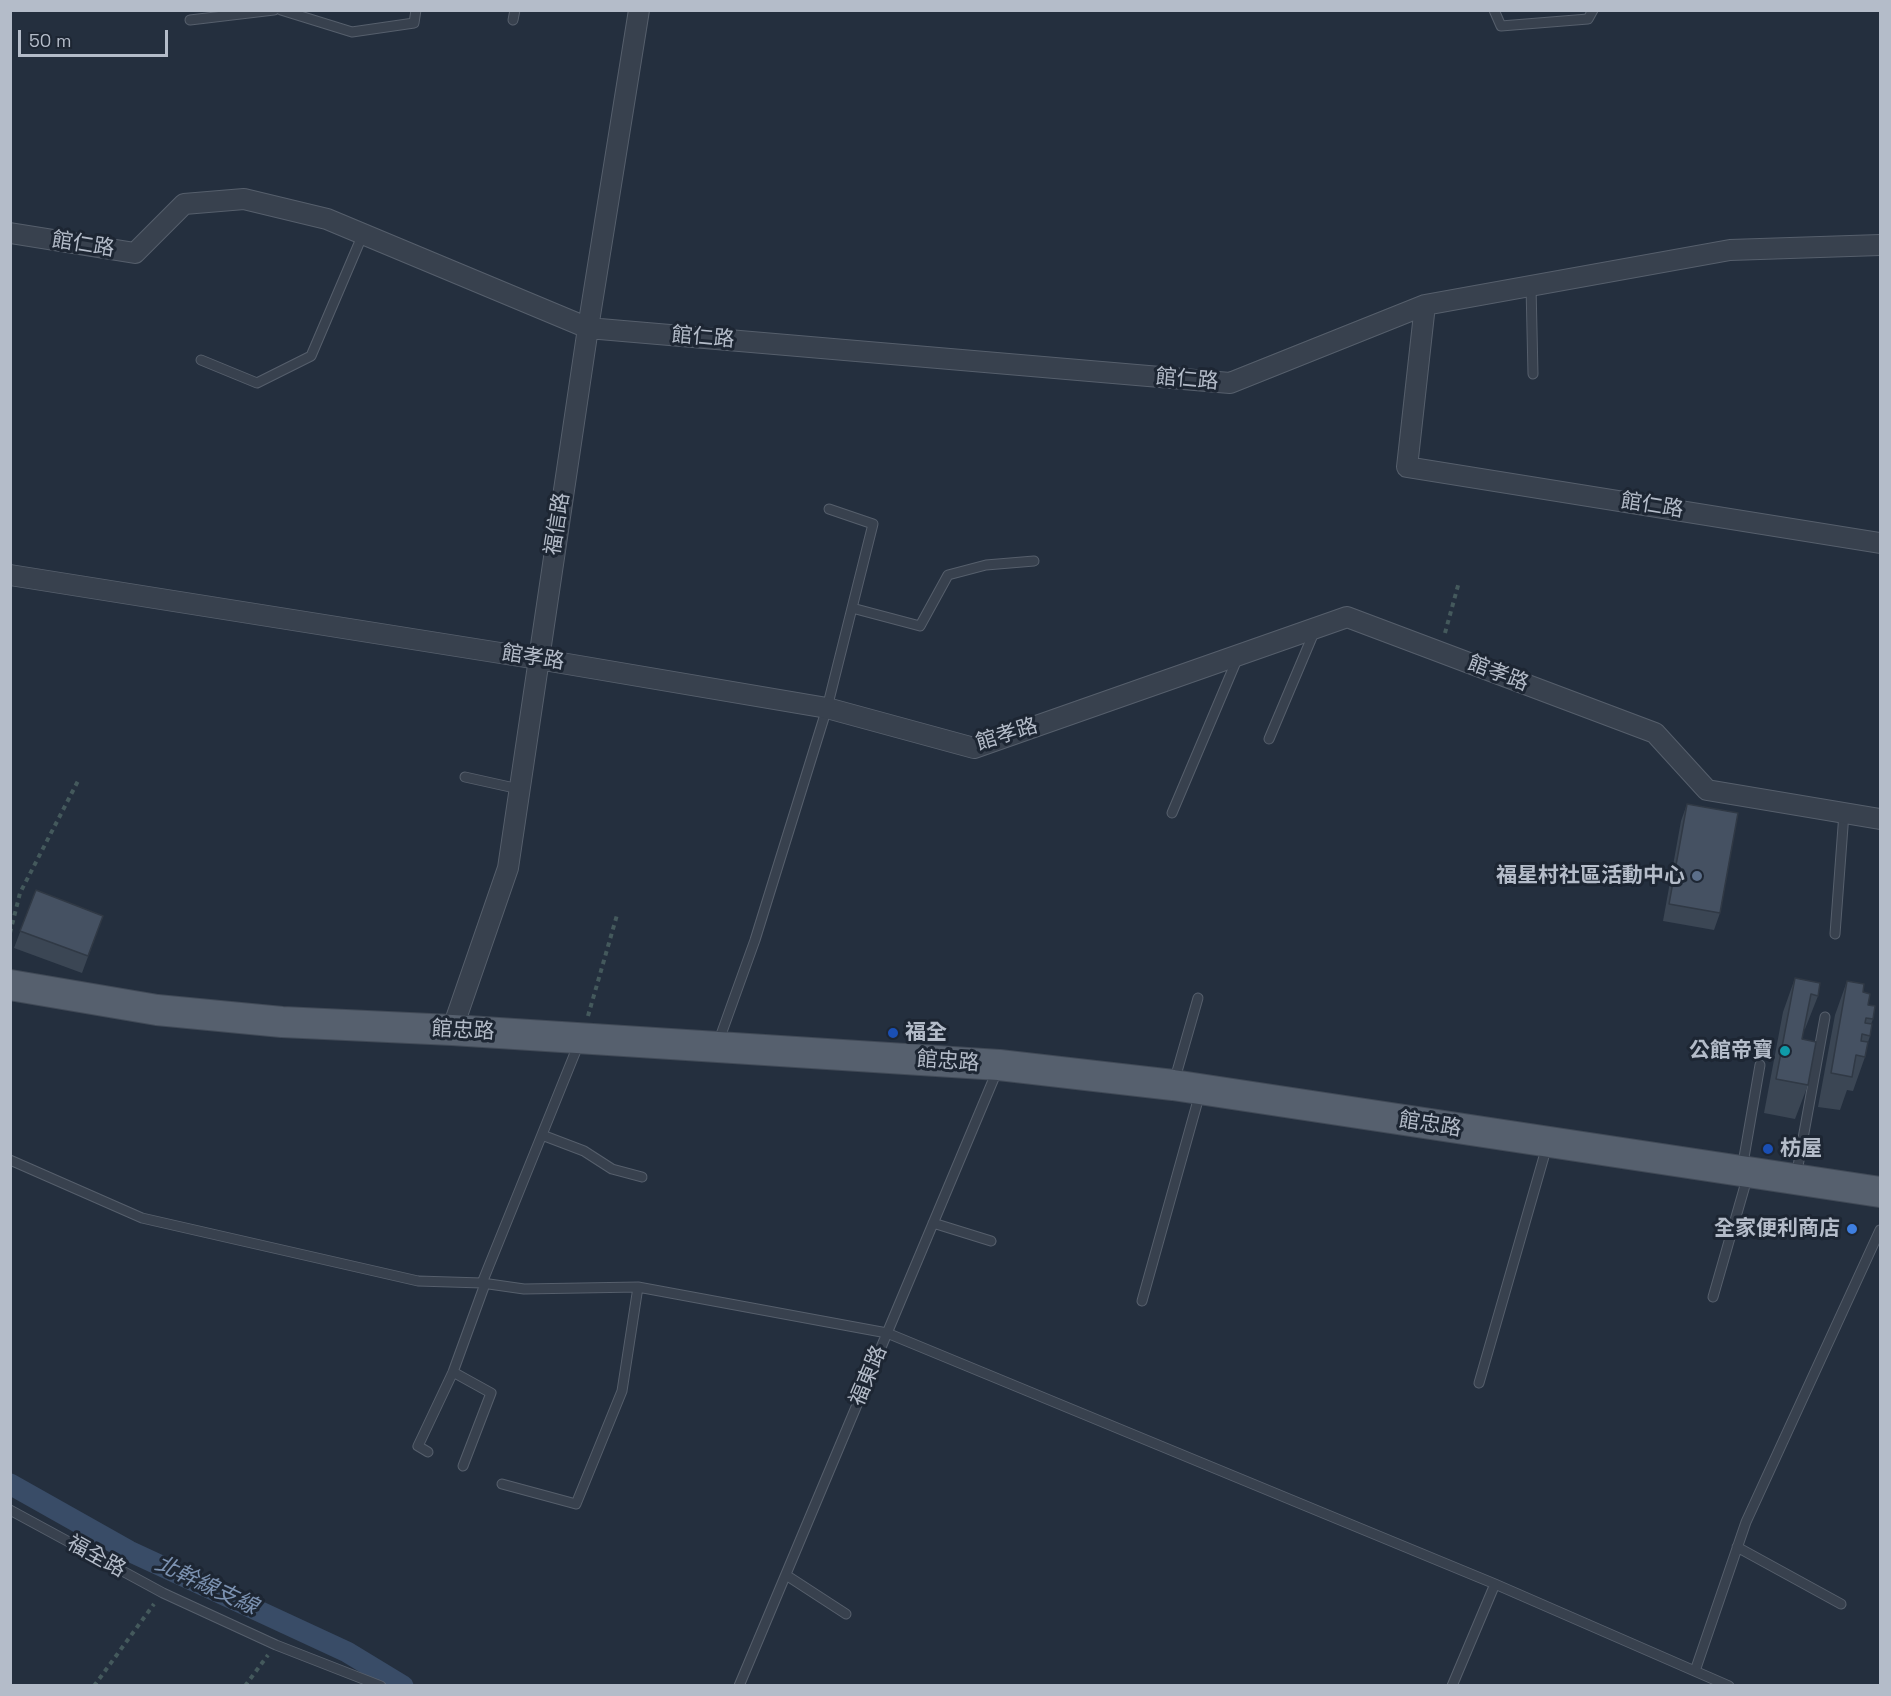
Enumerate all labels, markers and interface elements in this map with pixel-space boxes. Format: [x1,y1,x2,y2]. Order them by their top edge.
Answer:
scale bar [21,18,171,56]
text: 50 m [29,29,71,52]
street label: 館仁路 [50,228,116,262]
street label: 館仁路 [671,323,735,353]
street label: 館仁路 [1155,365,1219,395]
street label: 館仁路 [1619,489,1685,523]
street label: 福信路 [541,491,575,557]
street label: 館孝路 [500,641,566,675]
street label: 館孝路 [1464,651,1532,697]
street label: 館孝路 [973,714,1041,756]
place label: 福星村社區活動中心 [1496,863,1685,889]
marker: 福星村社區活動中心 [1690,869,1704,883]
street label: 館忠路 [431,1017,495,1045]
place label: 福全 [905,1020,947,1046]
marker: 福全 [886,1026,900,1040]
place label: 公館帝寶 [1689,1038,1773,1064]
marker: 公館帝寶 [1778,1044,1792,1058]
street label: 館忠路 [916,1047,980,1077]
street label: 館忠路 [1397,1108,1463,1142]
place label: 枋屋 [1780,1136,1822,1162]
marker: 枋屋 [1761,1142,1775,1156]
place label: 全家便利商店 [1714,1216,1840,1242]
marker: 全家便利商店 [1845,1222,1859,1236]
street label: 福東路 [845,1342,893,1410]
street label: 福全路 [62,1531,130,1583]
water label: 北幹線支線 [151,1551,261,1621]

